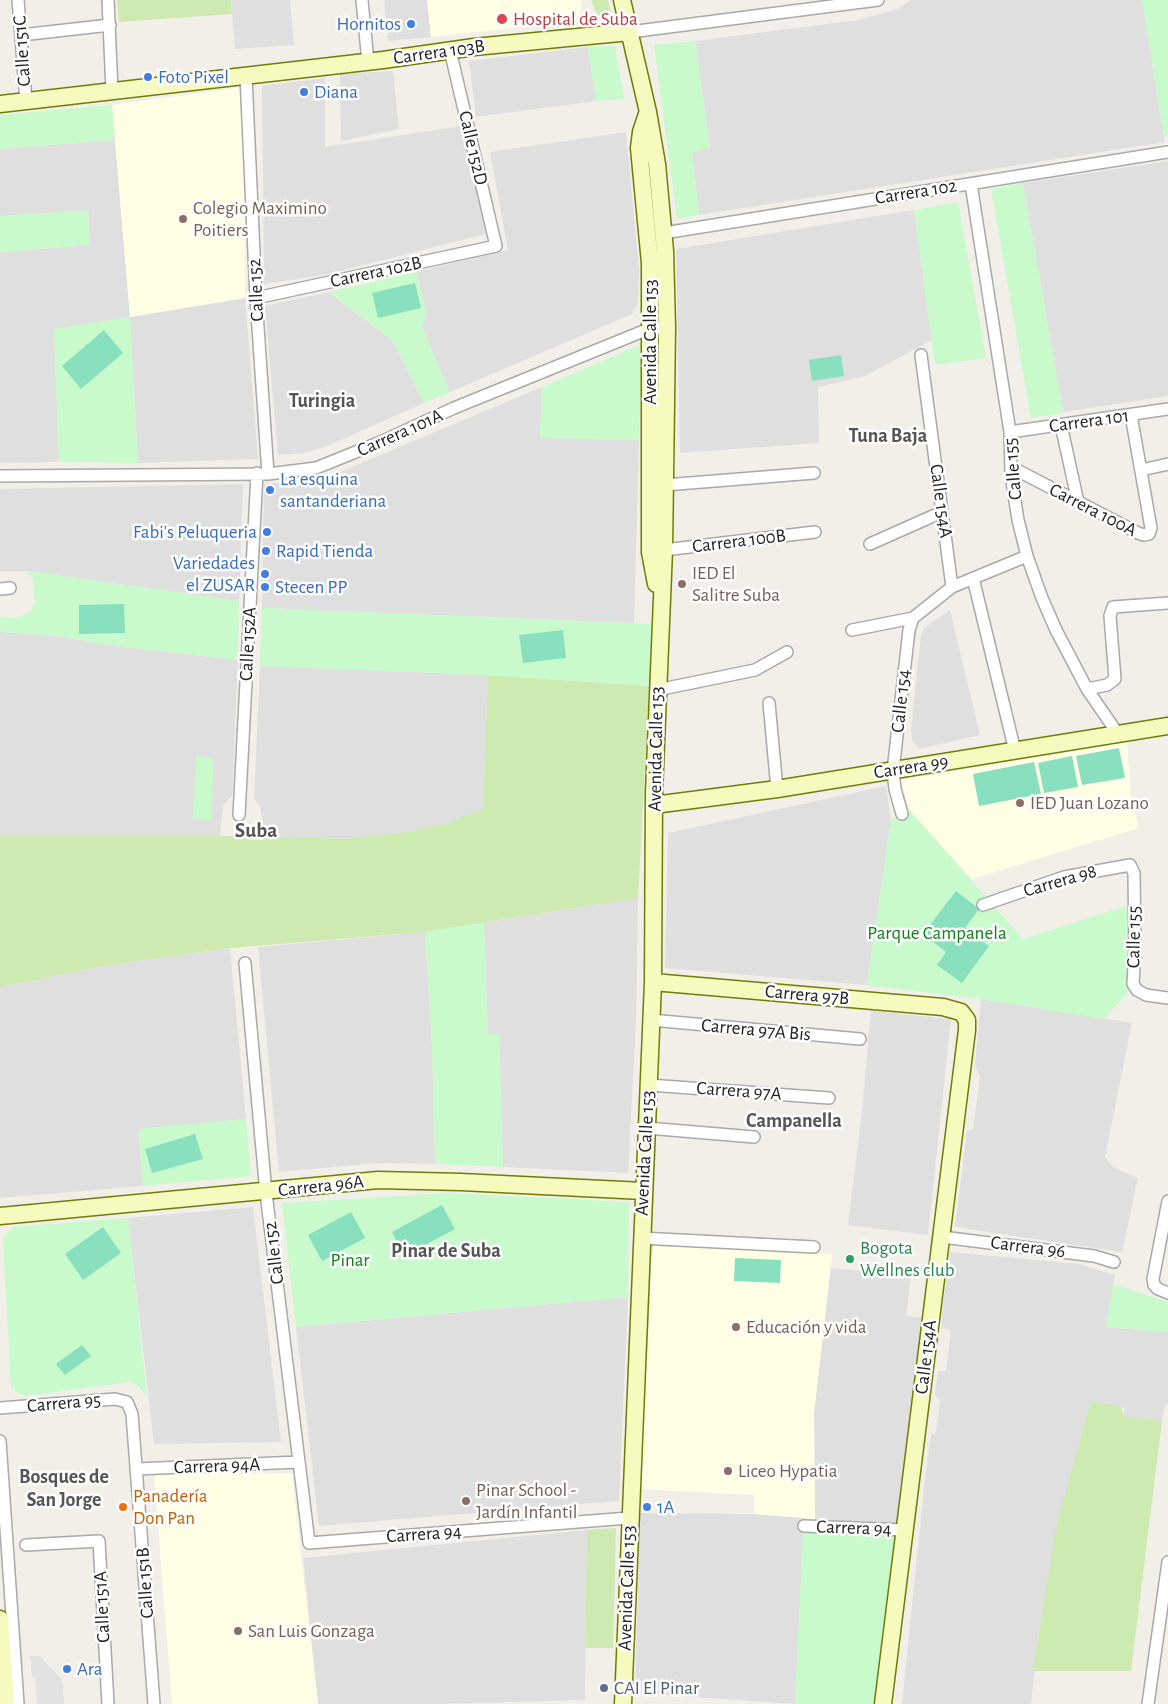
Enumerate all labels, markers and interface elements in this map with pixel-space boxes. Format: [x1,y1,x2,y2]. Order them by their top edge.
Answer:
place label: Hospital de Suba [513,8,638,30]
marker: Hospital de Suba [495,12,509,26]
place label: Hornitos [337,13,401,35]
street label: Calle 151C [8,15,36,87]
marker: Hornitos [405,18,417,30]
street label: Carrera 103B [392,34,486,70]
place label: Foto Pixel [158,66,229,88]
marker: Foto Pixel [142,71,154,83]
place label: Diana [314,81,358,103]
marker: Diana [298,86,310,98]
street label: Calle 152D [453,109,493,187]
street label: Carrera 102 [873,174,959,210]
place label: Colegio Maximino Poitiers [193,197,327,241]
marker: Colegio Maximino Poitiers [177,213,189,225]
street label: Carrera 102B [328,251,424,293]
street label: Calle 152 [243,258,269,322]
street label: Avenida Calle 153 [639,279,661,405]
district label: Turingia [289,389,355,413]
street label: Carrera 101A [354,404,446,462]
street label: Carrera 101 [1048,404,1130,438]
district label: Tuna Baja [849,424,927,448]
street label: Calle 155 [999,437,1027,501]
street label: Calle 154A [925,463,957,539]
place label: La esquina santanderiana [280,468,386,512]
street label: Carrera 100A [1046,478,1140,542]
marker: La esquina santanderiana [264,484,276,496]
place label: Fabi's Peluqueria [133,521,257,543]
street label: Carrera 100B [691,524,787,558]
marker: Fabi's Peluqueria [261,526,273,538]
place label: Rapid Tienda [276,540,373,562]
marker: Rapid Tienda [260,545,272,557]
place label: Variedades el ZUSAR [173,552,255,596]
place label: IED El Salitre Suba [692,562,780,606]
marker: Variedades el ZUSAR [259,568,271,580]
place label: Stecen PP [275,576,347,598]
marker: IED El Salitre Suba [676,578,688,590]
marker: Stecen PP [259,581,271,593]
street label: Calle 152A [235,606,261,682]
street label: Calle 154 [886,668,916,734]
street label: Avenida Calle 153 [644,686,668,812]
street label: Carrera 99 [872,750,950,784]
place label: IED Juan Lozano [1030,792,1149,814]
marker: IED Juan Lozano [1014,797,1026,809]
district label: Suba [235,818,277,844]
street label: Carrera 98 [1021,860,1099,902]
street label: Calle 155 [1122,906,1146,968]
park label: Parque Campanela [867,922,1007,944]
street label: Carrera 97B [764,980,850,1010]
street label: Carrera 97A Bis [700,1014,812,1046]
street label: Carrera 97A [696,1077,782,1105]
street label: Avenida Calle 153 [630,1090,660,1216]
district label: Campanella [746,1109,842,1133]
street label: Carrera 96A [277,1170,365,1202]
street label: Calle 152 [259,1220,289,1286]
street label: Carrera 96 [989,1231,1067,1263]
place label: Bogota Wellnes club [860,1237,954,1281]
district label: Pinar de Suba [391,1239,501,1263]
park label: Pinar [330,1249,370,1271]
marker: Bogota Wellnes club [844,1253,856,1265]
place label: Educación y vida [746,1316,867,1338]
street label: Calle 154A [910,1319,942,1395]
marker: Educación y vida [730,1321,742,1333]
street label: Carrera 95 [26,1388,102,1418]
street label: Carrera 94A [173,1453,261,1479]
place label: Liceo Hypatia [738,1460,837,1482]
district label: Bosques de San Jorge [19,1465,109,1512]
marker: Liceo Hypatia [722,1465,734,1477]
place label: Pinar School - Jardín Infantil [476,1479,577,1523]
place label: Panadería Don Pan [133,1485,208,1529]
marker: Pinar School - Jardín Infantil [460,1495,472,1507]
place label: 1A [657,1496,675,1518]
marker: Panadería Don Pan [117,1501,129,1513]
marker: 1A [641,1501,653,1513]
street label: Carrera 94 [816,1515,892,1541]
street label: Carrera 94 [386,1520,462,1548]
street label: Avenida Calle 153 [613,1525,641,1651]
street label: Calle 151B [131,1547,159,1619]
street label: Calle 151A [89,1570,115,1644]
place label: San Luis Gonzaga [248,1620,375,1642]
marker: San Luis Gonzaga [232,1625,244,1637]
place label: Ara [77,1658,103,1680]
marker: Ara [61,1663,73,1675]
place label: CAI El Pinar [614,1677,699,1699]
marker: CAI El Pinar [598,1682,610,1694]

